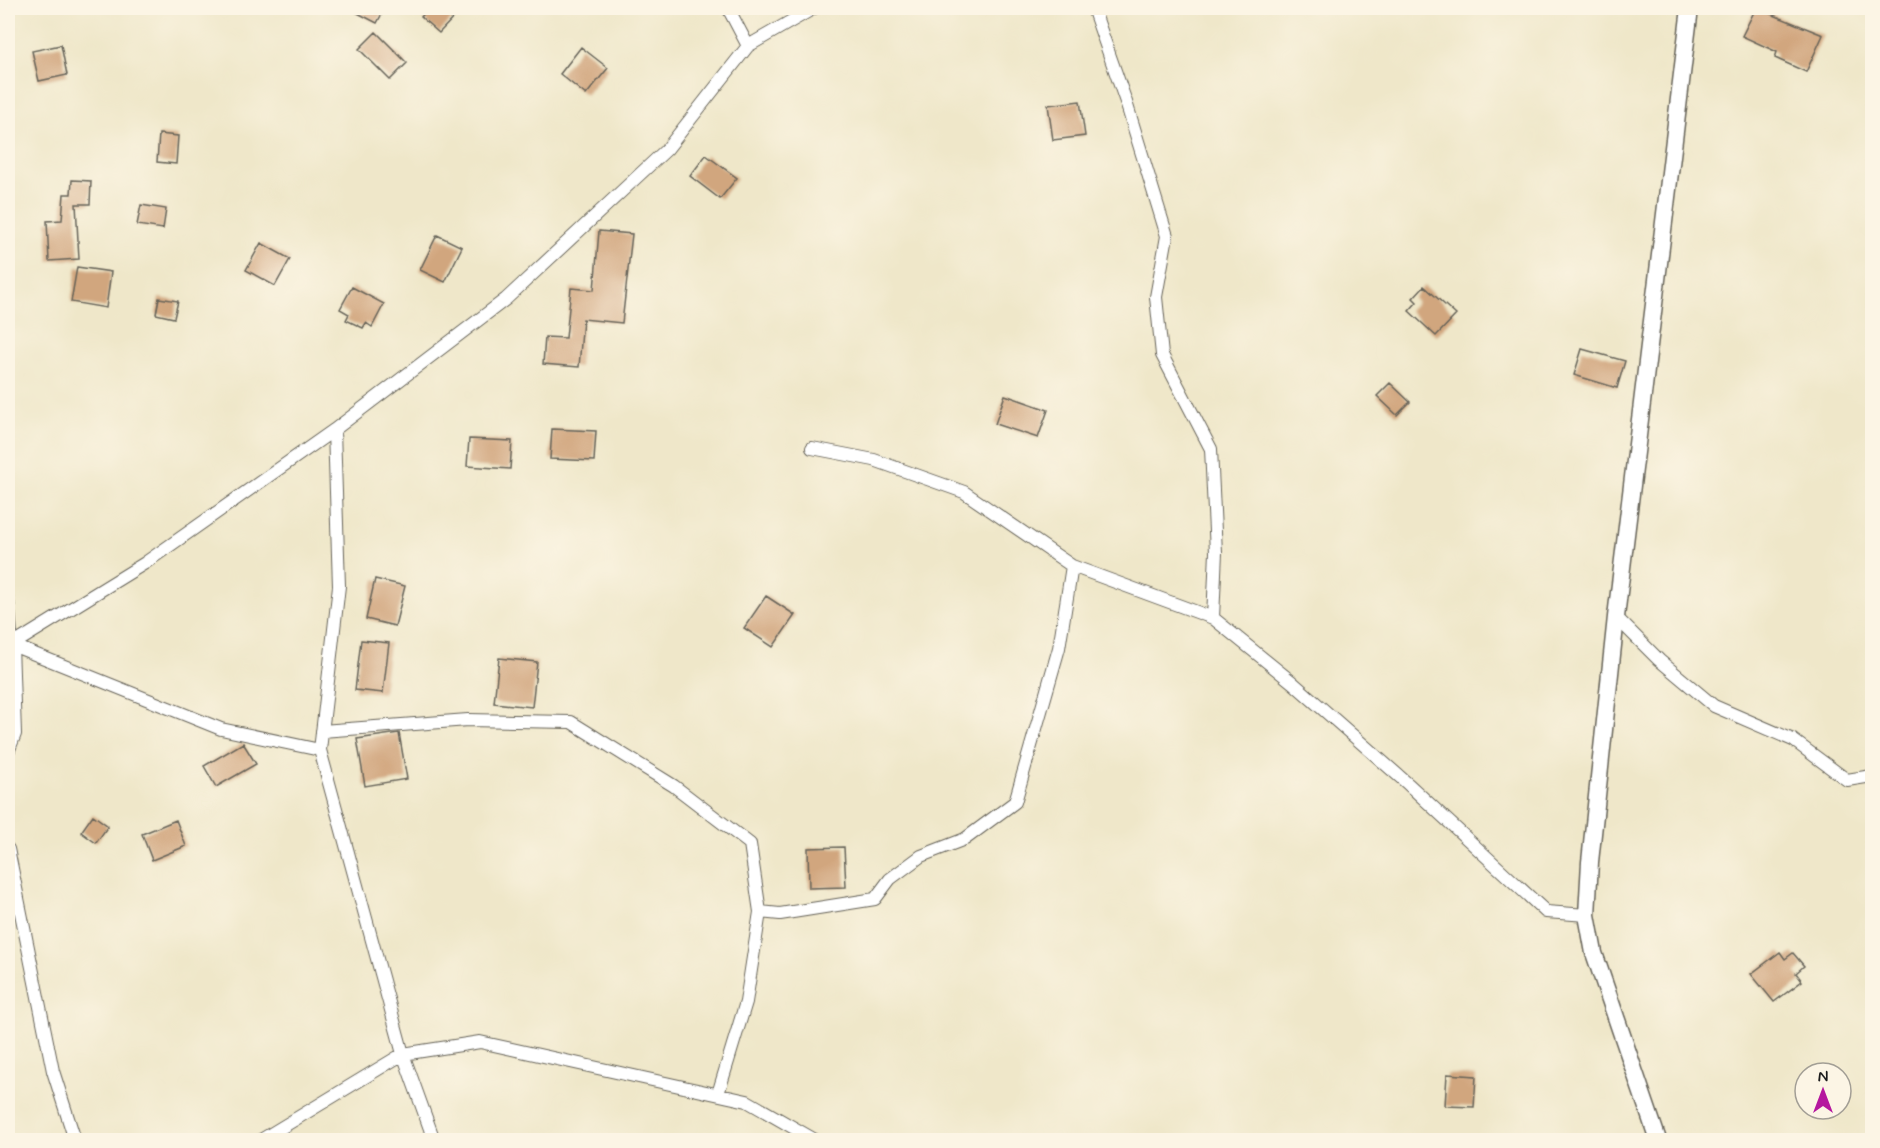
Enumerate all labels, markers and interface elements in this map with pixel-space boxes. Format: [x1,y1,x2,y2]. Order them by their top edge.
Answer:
north arrow [1793,1061,1853,1121]
text: N [1818,1067,1828,1088]

